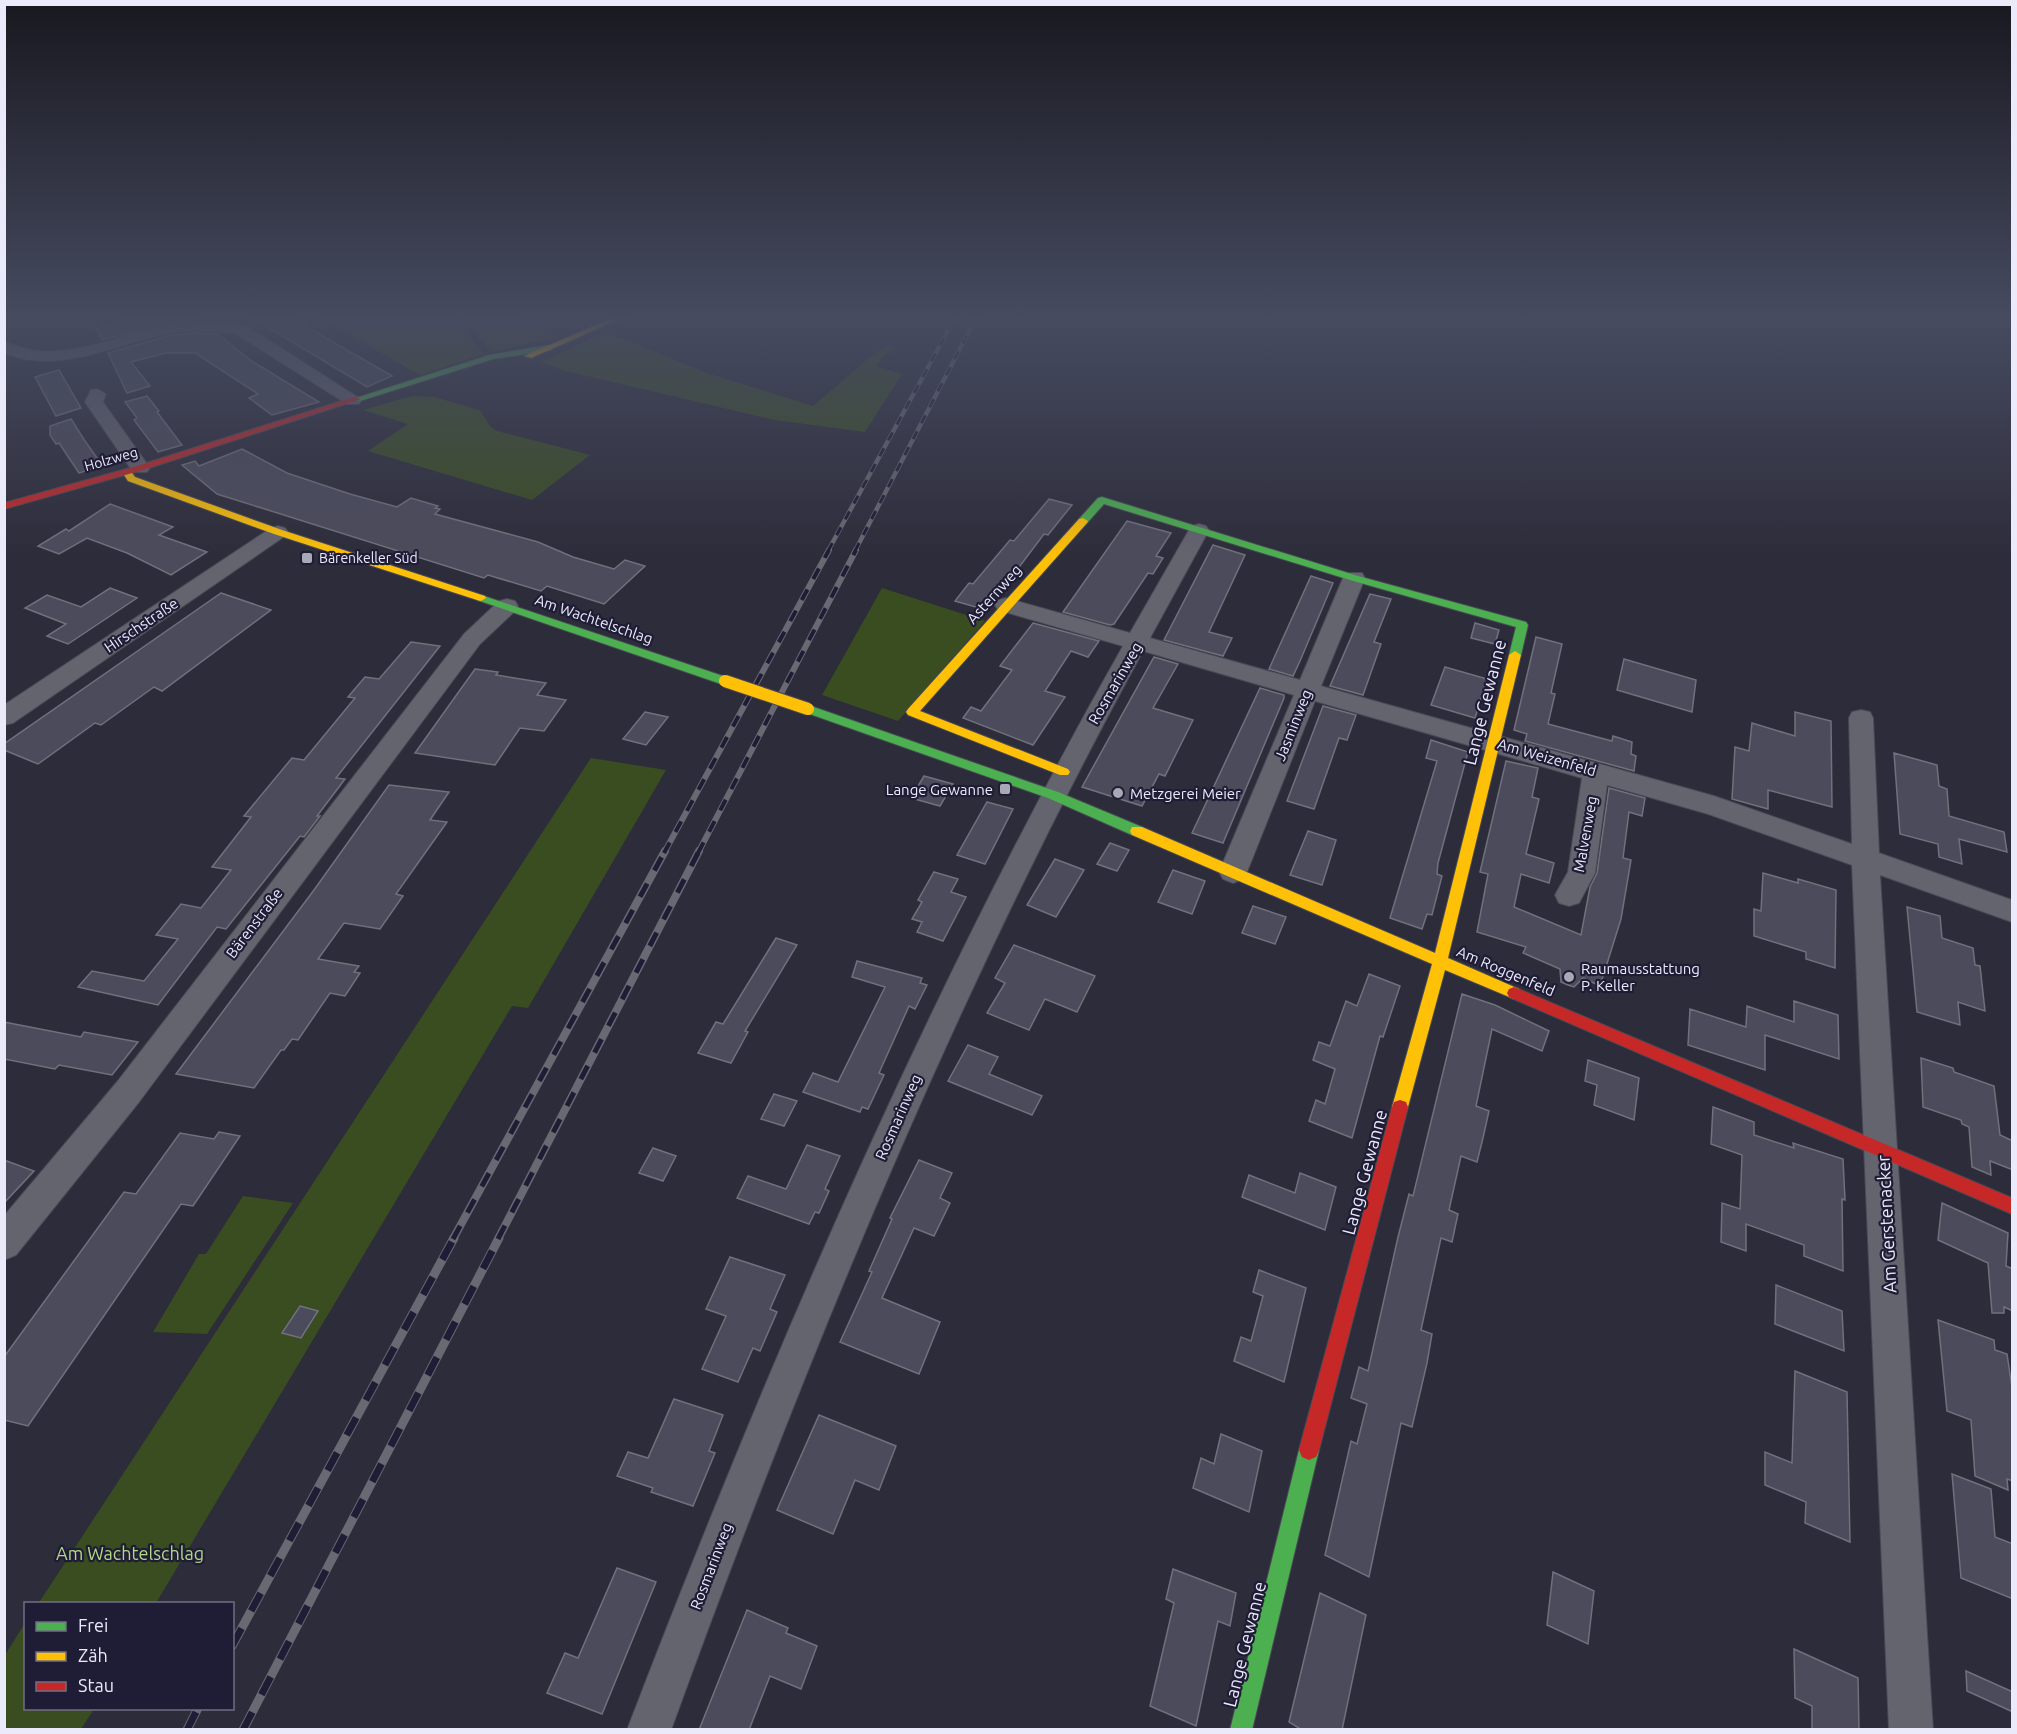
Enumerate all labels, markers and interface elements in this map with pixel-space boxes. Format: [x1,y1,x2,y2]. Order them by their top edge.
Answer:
street label: Holzweg [82,444,140,474]
place label: Bärenkeller Süd [319,550,418,566]
marker: Bärenkeller Süd [300,551,314,565]
street label: Asternweg [963,561,1025,627]
street label: Am Wachtelschlag [533,591,655,647]
street label: Hirschstraße [101,594,181,656]
street label: Lange Gewanne [1459,637,1509,767]
street label: Rosmarinweg [1085,639,1145,727]
street label: Jasminweg [1271,687,1315,763]
street label: Am Weizenfeld [1496,735,1598,779]
place label: Lange Gewanne [886,781,993,798]
marker: Lange Gewanne [998,782,1012,796]
place label: Metzgerei Meier [1130,785,1241,802]
marker: Metzgerei Meier [1111,786,1125,800]
street label: Malvenweg [1570,794,1600,874]
street label: Bärenstraße [222,885,286,961]
street label: Am Roggenfeld [1454,943,1558,999]
place label: Raumausstattung P. Keller [1581,960,1700,994]
marker: Raumausstattung P. Keller [1562,970,1576,984]
street label: Rosmarinweg [872,1072,924,1162]
street label: Lange Gewanne [1338,1107,1390,1237]
street label: Am Gerstenacker [1872,1154,1900,1294]
street label: Rosmarinweg [687,1520,735,1612]
park label: Am Wachtelschlag [56,1543,204,1563]
street label: Lange Gewanne [1219,1579,1269,1709]
legend [24,1602,234,1710]
text: Frei [78,1615,108,1635]
text: Zäh [78,1645,108,1665]
text: Stau [78,1675,114,1695]

